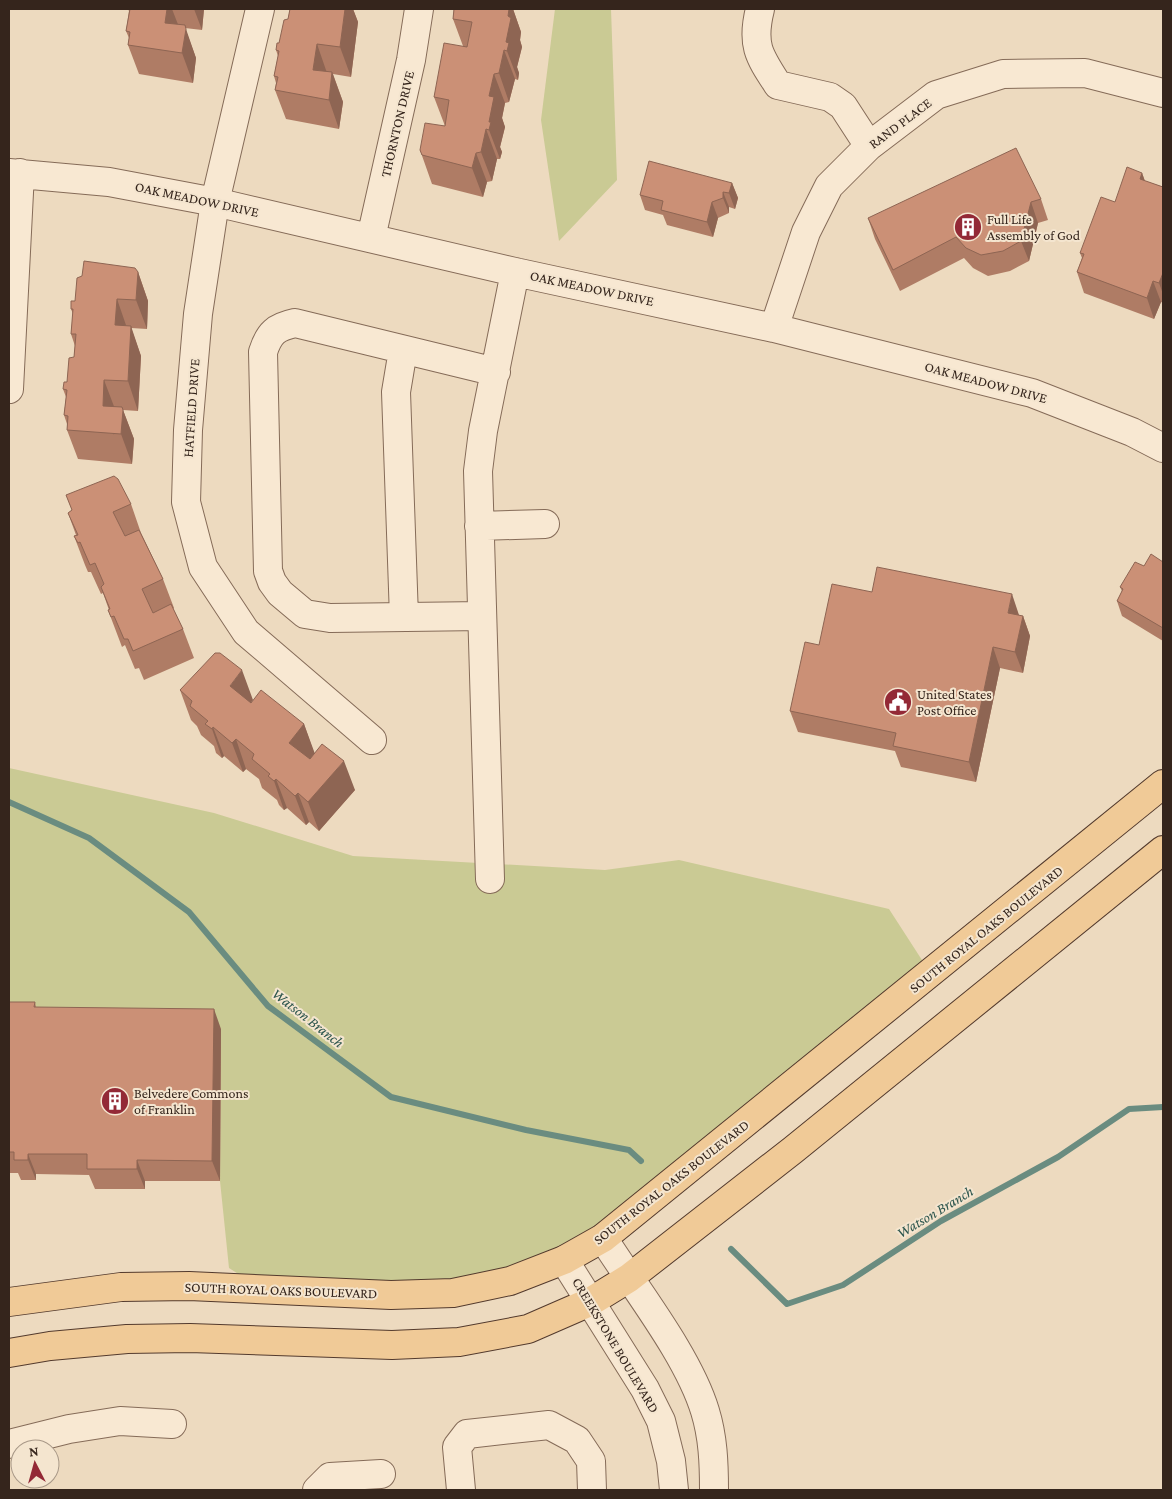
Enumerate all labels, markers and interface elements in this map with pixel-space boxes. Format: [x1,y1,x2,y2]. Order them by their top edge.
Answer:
street label: THORNTON DRIVE [377,69,417,179]
street label: RAND PLACE [866,94,935,152]
street label: OAK MEADOW DRIVE [134,178,261,220]
place label: Full Life Assembly of God [987,211,1081,243]
building icon: Full Life Assembly of God [953,212,983,242]
street label: OAK MEADOW DRIVE [529,267,656,309]
street label: HATFIELD DRIVE [180,358,202,458]
street label: OAK MEADOW DRIVE [923,358,1049,406]
place label: United States Post Office [917,686,992,718]
public building icon: United States Post Office [883,687,913,717]
street label: SOUTH ROYAL OAKS BOULEVARD [906,862,1066,996]
water label: Watson Branch [269,985,347,1051]
place label: Belvedere Commons of Franklin [134,1085,249,1117]
building icon: Belvedere Commons of Franklin [100,1086,130,1116]
street label: SOUTH ROYAL OAKS BOULEVARD [590,1116,752,1248]
water label: Watson Branch [894,1183,976,1241]
street label: CREEKSTONE BOULEVARD [569,1274,663,1416]
street label: SOUTH ROYAL OAKS BOULEVARD [184,1279,378,1301]
north arrow [10,1439,60,1489]
text: N [28,1443,40,1460]

